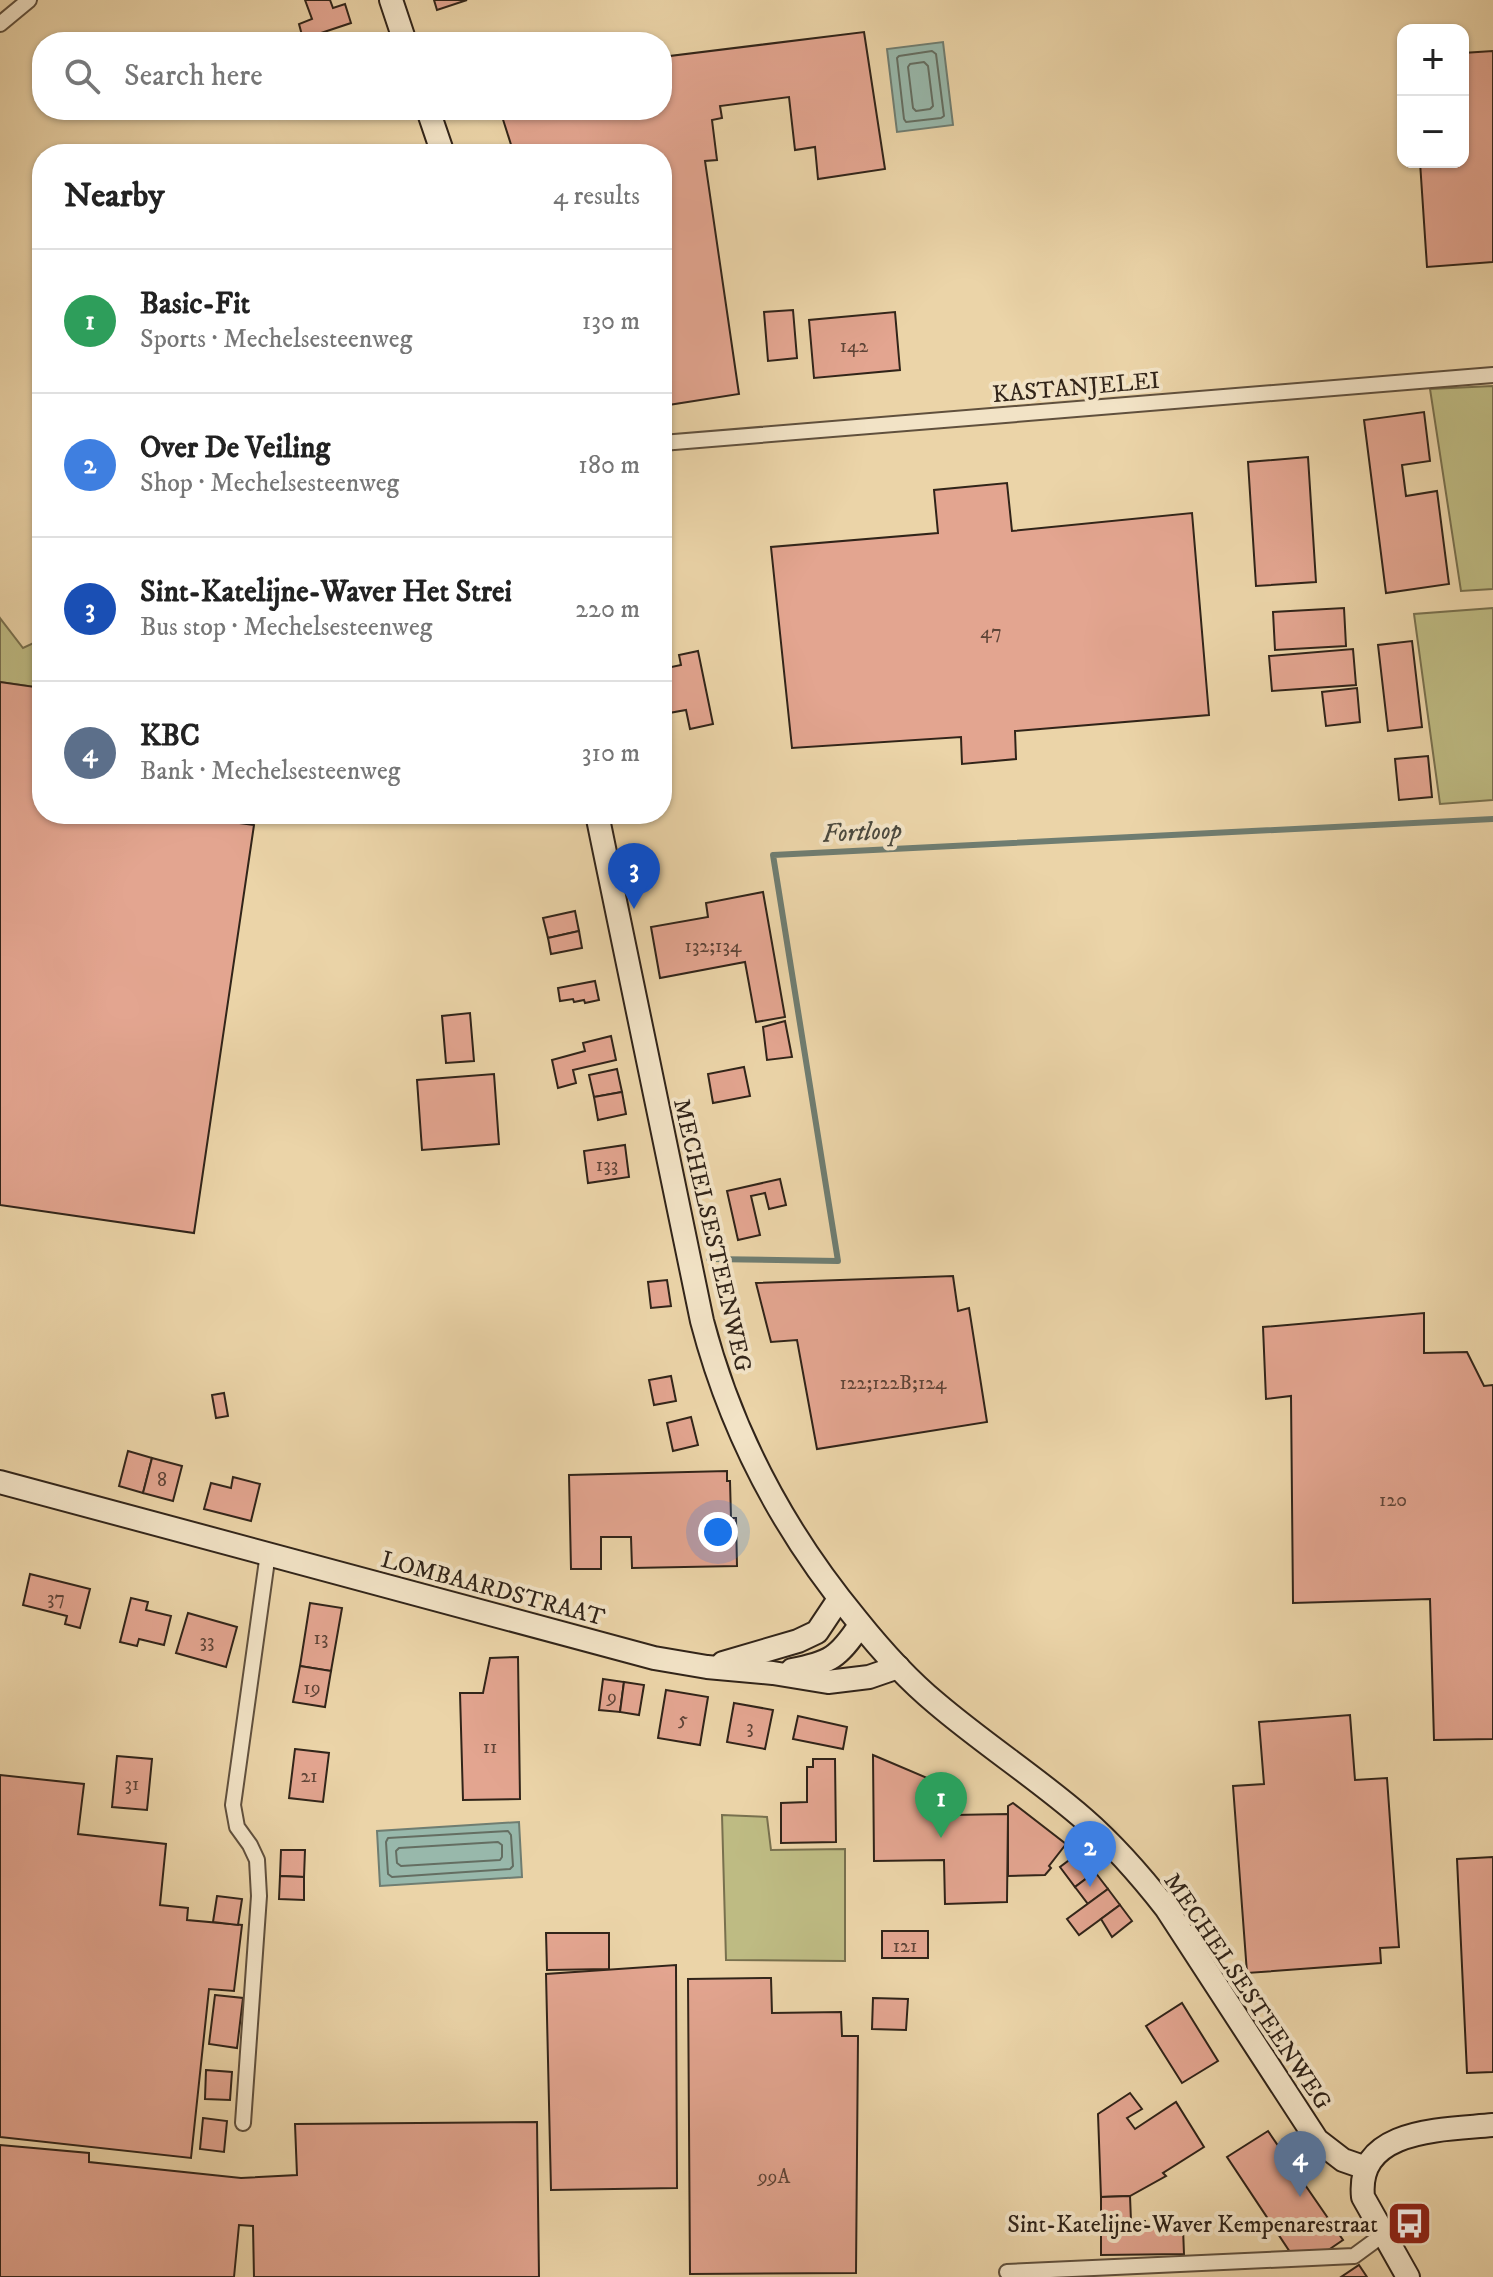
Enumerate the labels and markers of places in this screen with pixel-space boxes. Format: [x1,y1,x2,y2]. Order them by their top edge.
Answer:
pin: 3 [608,843,660,909]
pin: 1 [915,1772,967,1838]
pin: 2 [1064,1821,1116,1887]
pin: 4 [1274,2131,1326,2197]
bus stop icon: Sint-Katelijne-Waver Kempenarestraat [1385,2200,1433,2248]
place label: Sint-Katelijne-Waver Kempenarestraat [1007,2210,1378,2240]

